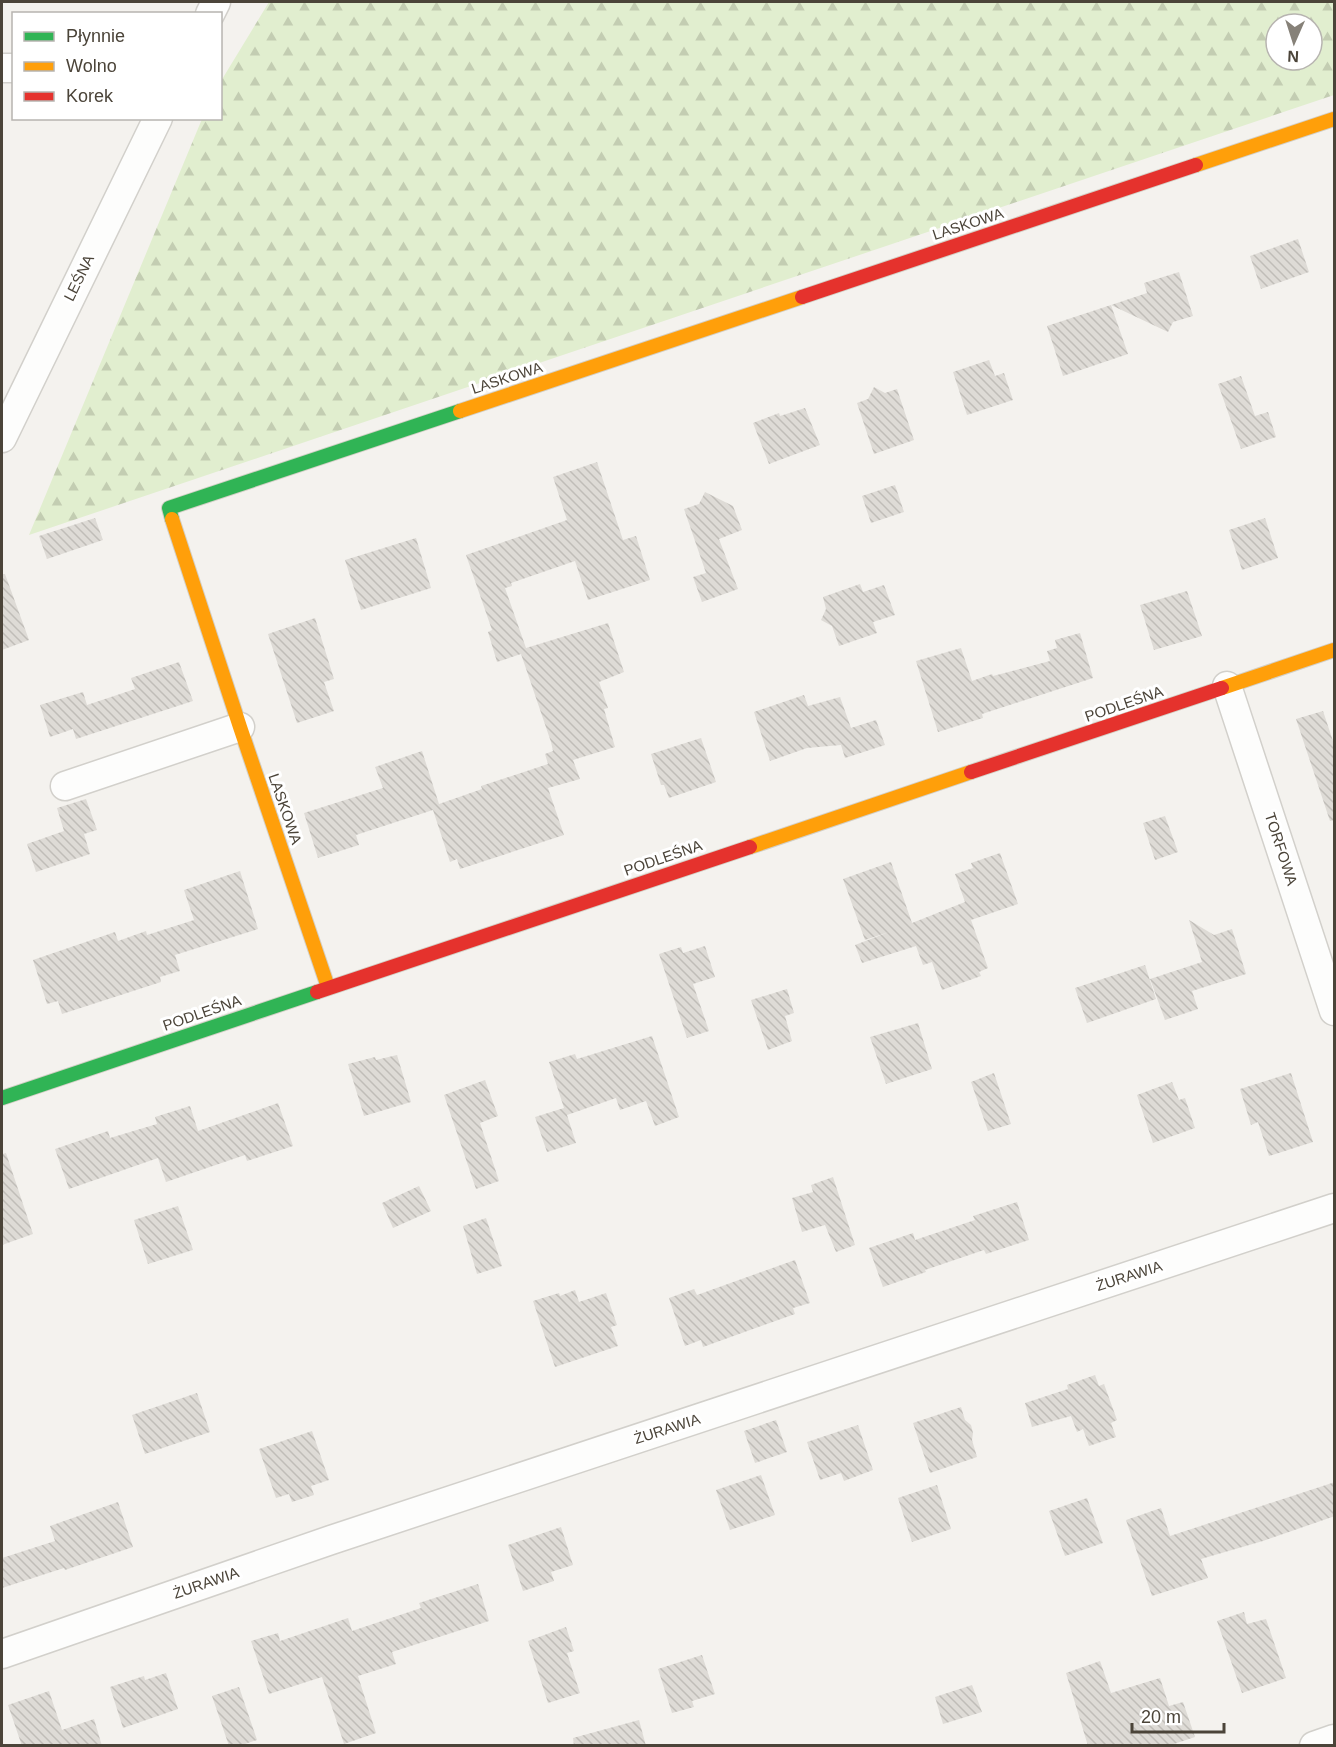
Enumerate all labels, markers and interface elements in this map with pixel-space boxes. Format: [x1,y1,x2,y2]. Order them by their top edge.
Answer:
legend [12,12,222,120]
north arrow [1264,12,1324,72]
text: Płynnie [66,26,125,46]
text: N [1287,48,1299,65]
text: Wolno [66,56,117,76]
text: Korek [66,86,114,106]
street label: LASKOWA [930,204,1005,243]
street label: LEŚNA [60,252,97,304]
street label: LASKOWA [469,358,544,397]
street label: PODLEŚNA [1082,682,1165,725]
street label: LASKOWA [265,771,305,846]
street label: TORFOWA [1262,810,1301,888]
street label: PODLEŚNA [621,836,704,879]
street label: PODLEŚNA [160,991,243,1034]
street label: ŻURAWIA [1094,1257,1164,1294]
street label: ŻURAWIA [632,1410,702,1447]
street label: ŻURAWIA [171,1563,241,1602]
scale bar [1132,1696,1224,1734]
text: 20 m [1141,1707,1181,1727]

